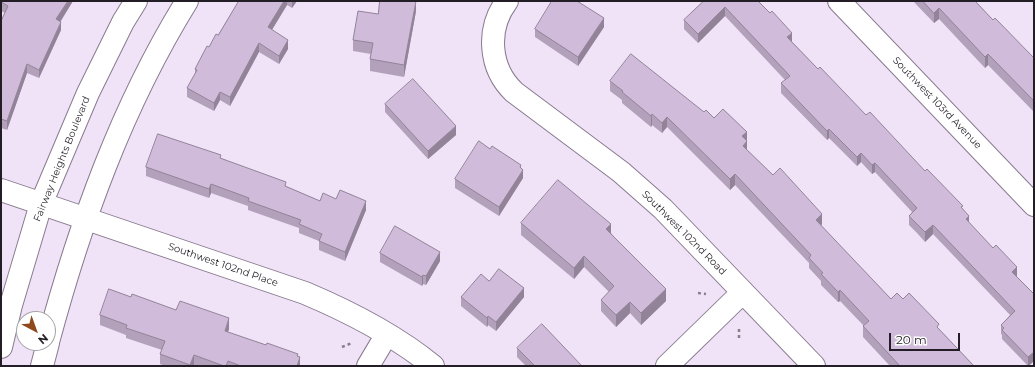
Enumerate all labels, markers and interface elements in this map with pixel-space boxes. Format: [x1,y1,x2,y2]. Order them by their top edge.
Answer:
street label: Southwest 103rd Avenue [890,55,984,151]
street label: Fairway Heights Boulevard [31,95,93,223]
street label: Southwest 102nd Road [639,188,729,278]
street label: Southwest 102nd Place [166,241,280,289]
north arrow [16,311,56,351]
scale bar [891,325,962,351]
text: N [35,331,51,347]
text: 20 m [896,332,927,347]

